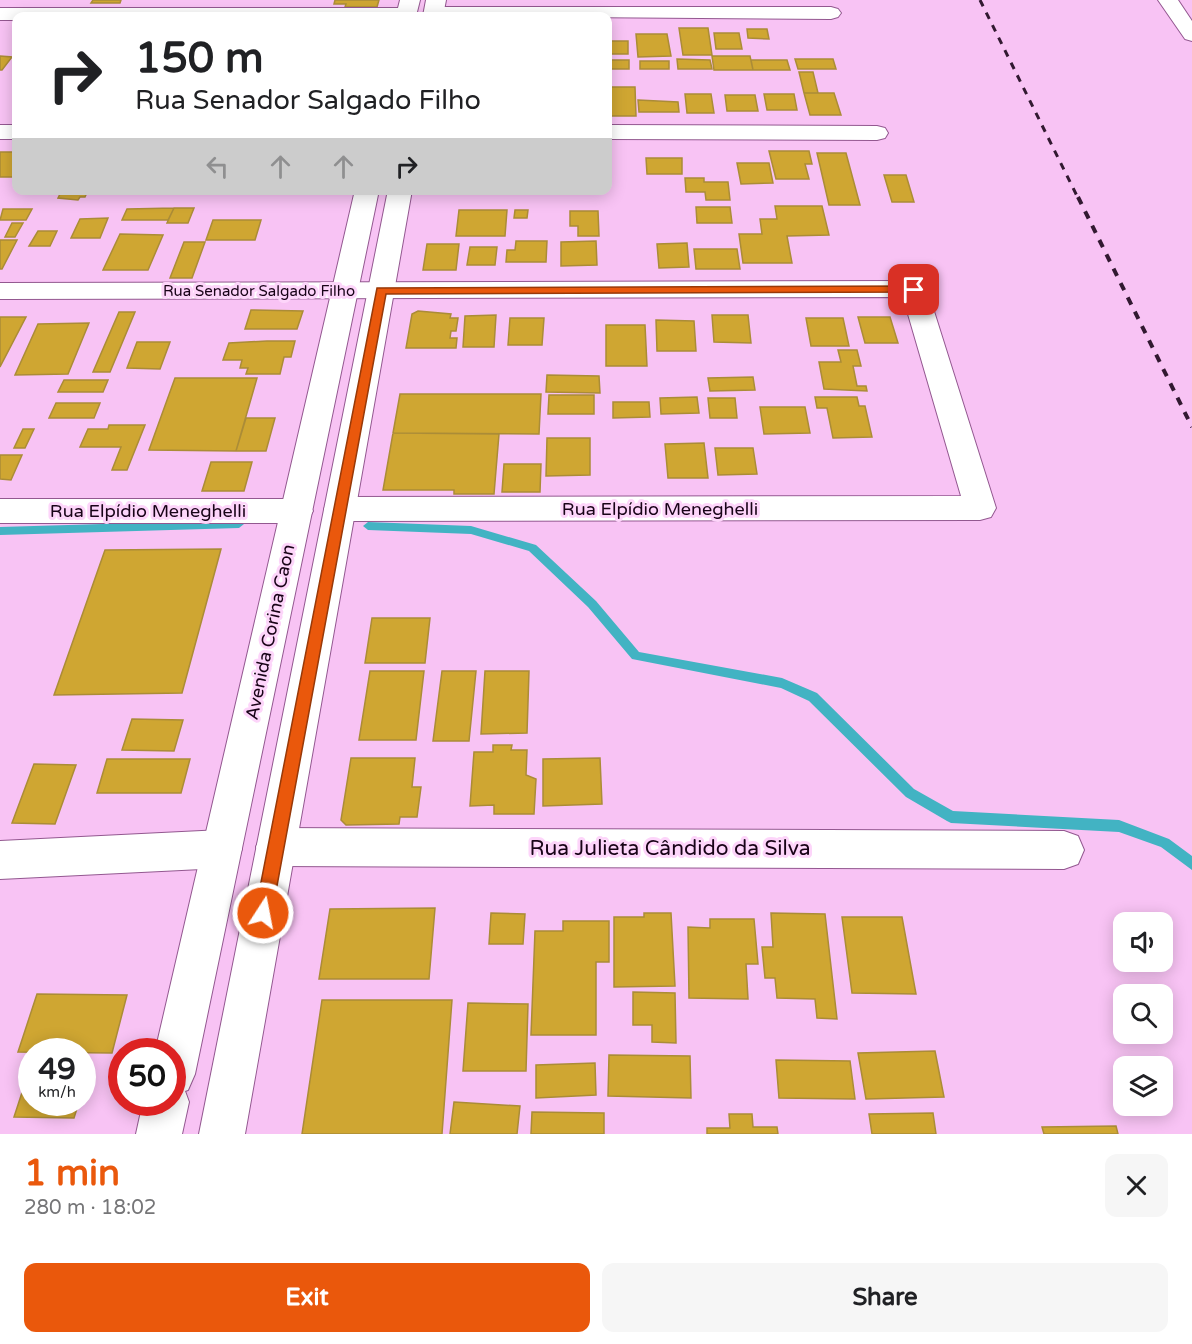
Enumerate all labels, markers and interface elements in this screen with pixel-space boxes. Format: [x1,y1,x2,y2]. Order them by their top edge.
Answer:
text: 150 m [135,33,264,84]
icon: right [36,36,114,114]
text: Rua Senador Salgado Filho [135,84,481,117]
icon: left [201,150,234,183]
icon: ahead [264,150,297,183]
icon: ahead [327,150,360,183]
icon: right [390,150,423,183]
pin [888,264,939,315]
icon: arrive [897,273,930,306]
street label: Rua Senador Salgado Filho [163,282,355,300]
street label: Rua Elpídio Meneghelli [562,498,758,520]
street label: Rua Elpídio Meneghelli [50,500,246,522]
street label: Avenida Corina Caon [241,542,299,722]
street label: Rua Julieta Cândido da Silva [530,836,810,861]
position arrow [231,881,295,945]
map controls [1113,912,1173,1116]
button: sound [1113,912,1173,972]
button: search [1113,984,1173,1044]
speed limit sign: 50 [108,1038,186,1116]
text: 49 [38,1051,76,1088]
button: layers [1113,1056,1173,1116]
text: km/h [38,1083,76,1101]
text: 1 min [24,1152,120,1195]
button: close [1105,1154,1168,1217]
text: 280 m · 18:02 [24,1196,156,1220]
button: Exit [24,1263,590,1332]
button: Share [602,1263,1168,1332]

